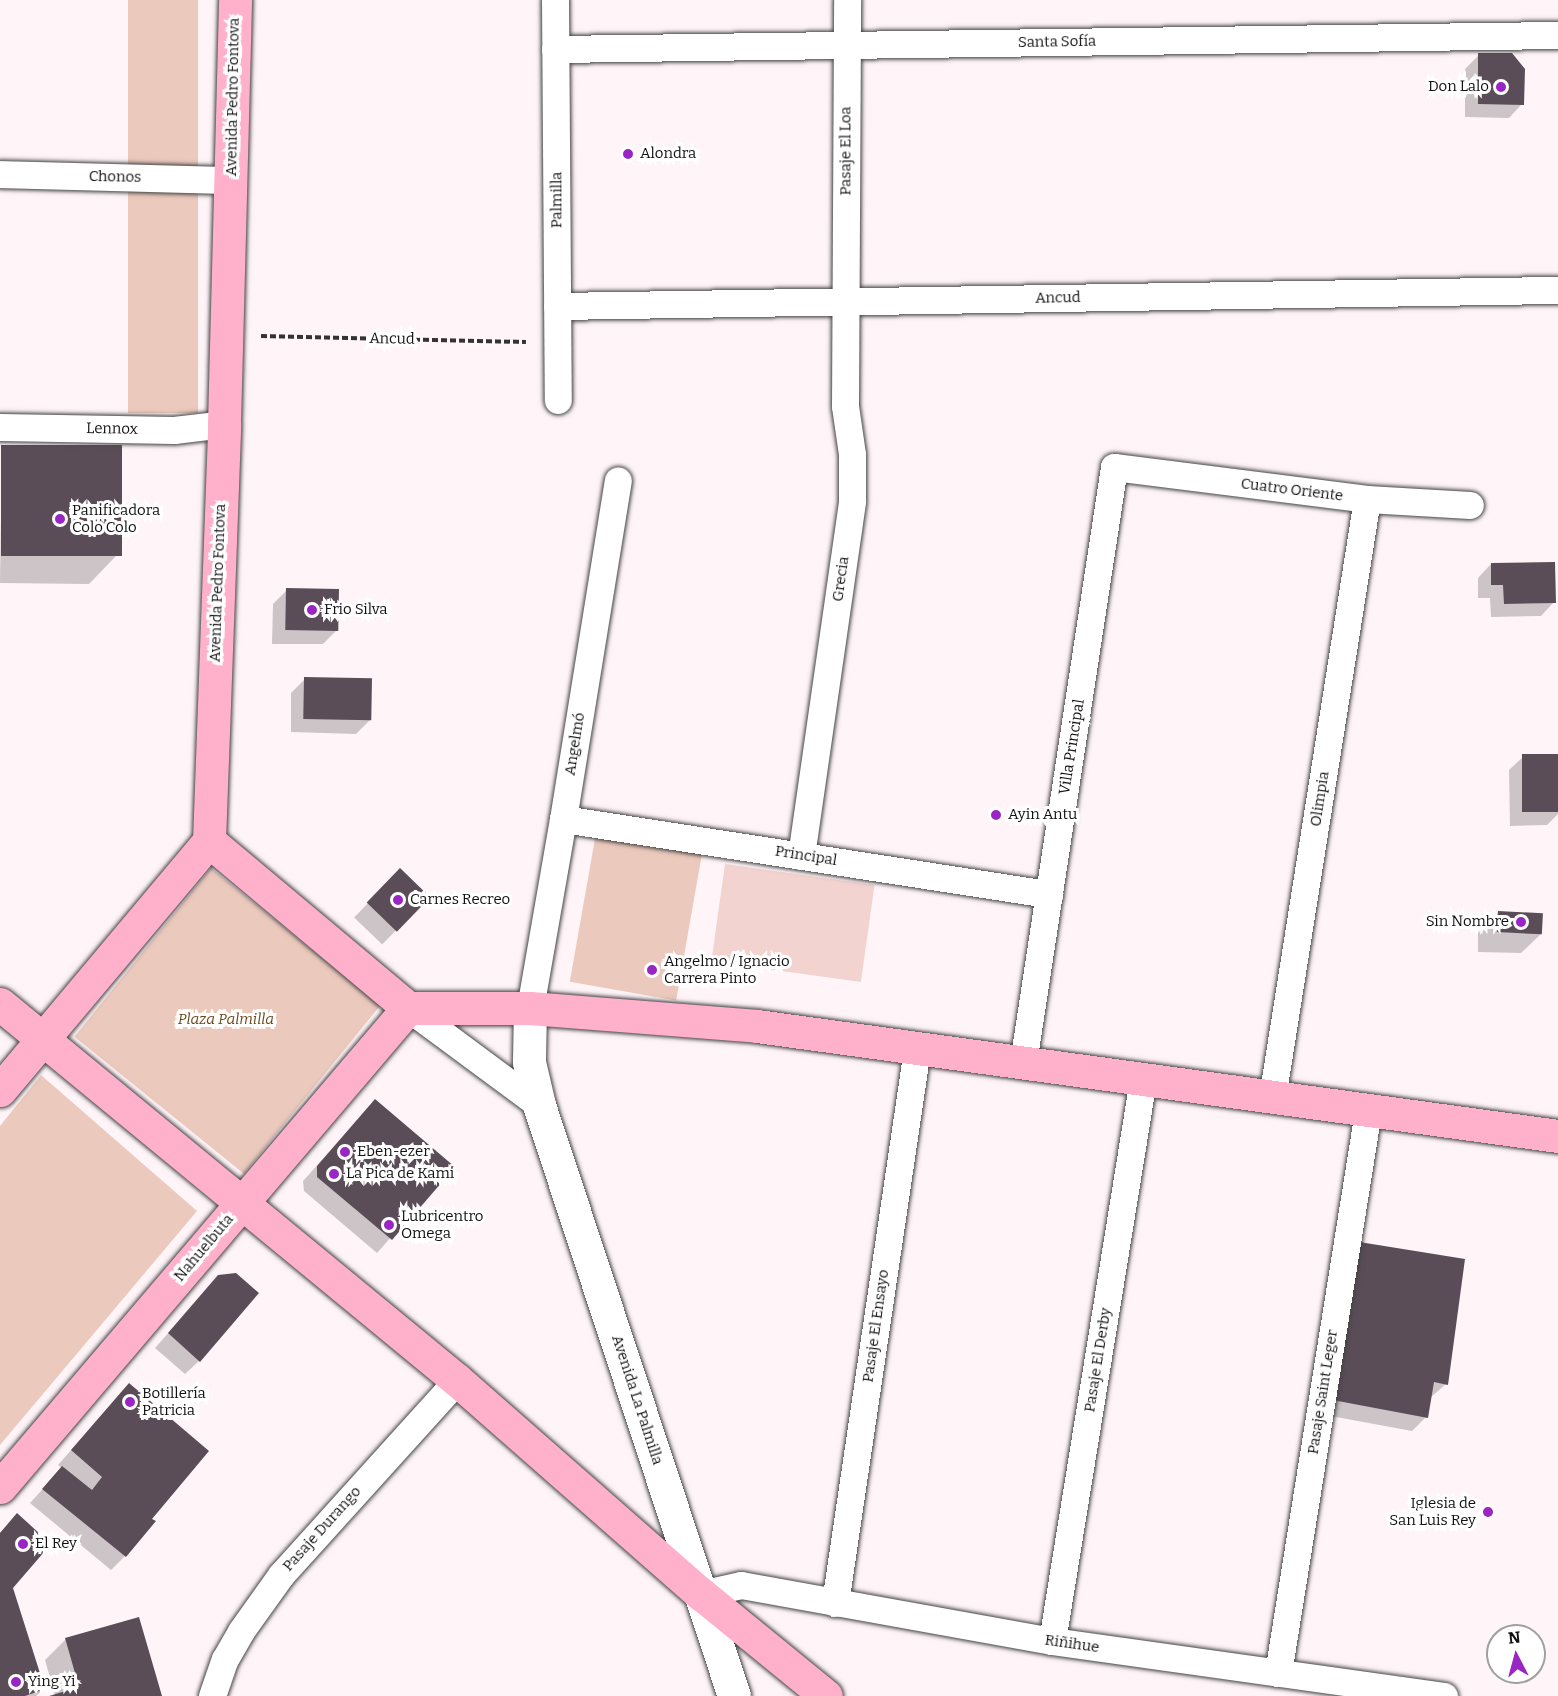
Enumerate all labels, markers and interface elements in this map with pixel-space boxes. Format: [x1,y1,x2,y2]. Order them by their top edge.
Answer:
street label: Avenida Pedro Fontova [223,18,243,176]
street label: Santa Sofía [1018,32,1096,52]
place label: Don Lalo [1428,78,1489,96]
marker: Don Lalo [1494,80,1508,94]
street label: Pasaje El Loa [837,107,855,195]
place label: Alondra [640,145,696,163]
marker: Alondra [621,147,635,161]
street label: Chonos [89,168,141,186]
street label: Palmilla [548,172,566,228]
street label: Ancud [1035,289,1081,307]
street label: Ancud [369,330,415,348]
street label: Lennox [86,420,138,438]
street label: Cuatro Oriente [1240,475,1344,505]
place label: Panificadora Colo Colo [72,501,160,536]
street label: Avenida Pedro Fontova [206,503,230,663]
marker: Panificadora Colo Colo [53,512,67,526]
street label: Grecia [829,555,853,603]
place label: Frio Silva [324,601,388,619]
marker: Frio Silva [305,603,319,617]
street label: Villa Principal [1056,698,1088,796]
street label: Angelmó [561,711,589,777]
street label: Olimpia [1307,770,1333,828]
place label: Ayin Antu [1008,806,1077,824]
marker: Ayin Antu [989,808,1003,822]
street label: Principal [774,842,838,870]
place label: Carnes Recreo [410,891,510,909]
marker: Carnes Recreo [391,893,405,907]
place label: Sin Nombre [1426,913,1509,931]
marker: Sin Nombre [1514,915,1528,929]
place label: Angelmo / Ignacio Carrera Pinto [664,952,790,987]
marker: Angelmo / Ignacio Carrera Pinto [645,963,659,977]
park label: Plaza Palmilla [178,1011,274,1029]
place label: Eben-ezer [357,1143,430,1161]
marker: Eben-ezer [338,1145,352,1159]
place label: La Pica de Kami [346,1165,454,1183]
marker: La Pica de Kami [327,1167,341,1181]
place label: Lubricentro Omega [401,1207,483,1242]
street label: Nahuelbuta [171,1211,237,1285]
marker: Lubricentro Omega [382,1218,396,1232]
street label: Pasaje El Ensayo [859,1268,893,1384]
street label: Pasaje El Derby [1081,1306,1115,1414]
street label: Pasaje Saint Leger [1304,1328,1342,1456]
street label: Avenida La Palmilla [608,1333,666,1467]
place label: Botillería Patricia [142,1384,206,1419]
marker: Botillería Patricia [123,1395,137,1409]
street label: Pasaje Durango [279,1483,365,1575]
place label: Iglesia de San Luis Rey [1389,1494,1476,1529]
marker: Iglesia de San Luis Rey [1481,1505,1495,1519]
place label: El Rey [35,1535,77,1553]
marker: El Rey [16,1537,30,1551]
north arrow [1486,1624,1546,1684]
text: N [1507,1627,1521,1648]
street label: Riñihue [1044,1631,1100,1657]
place label: Ying Yi [28,1673,75,1691]
marker: Ying Yi [9,1675,23,1689]

